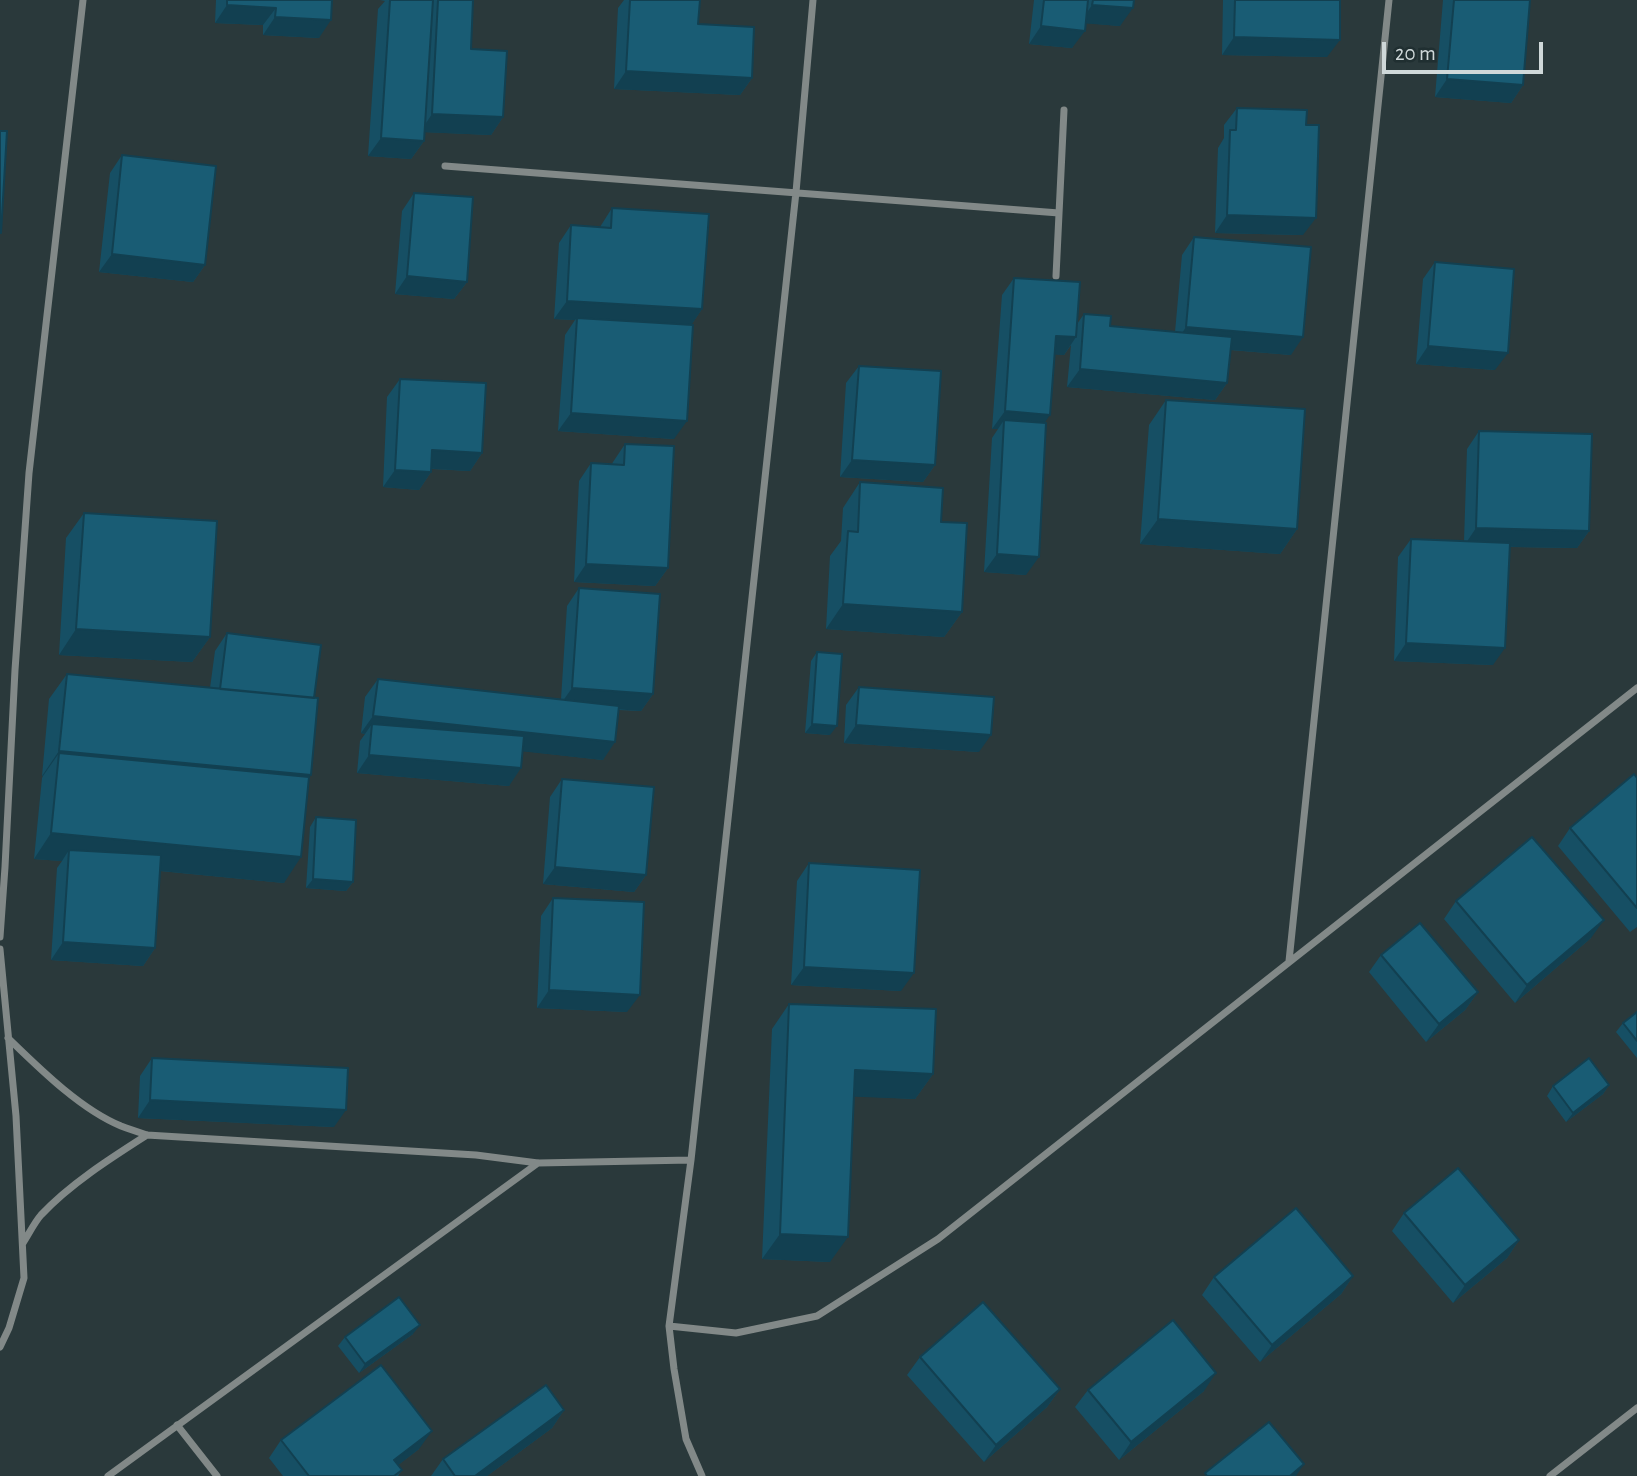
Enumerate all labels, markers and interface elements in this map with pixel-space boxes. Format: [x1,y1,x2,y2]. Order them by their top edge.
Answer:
scale bar [1385,28,1546,72]
text: 20 m [1395,43,1436,64]

